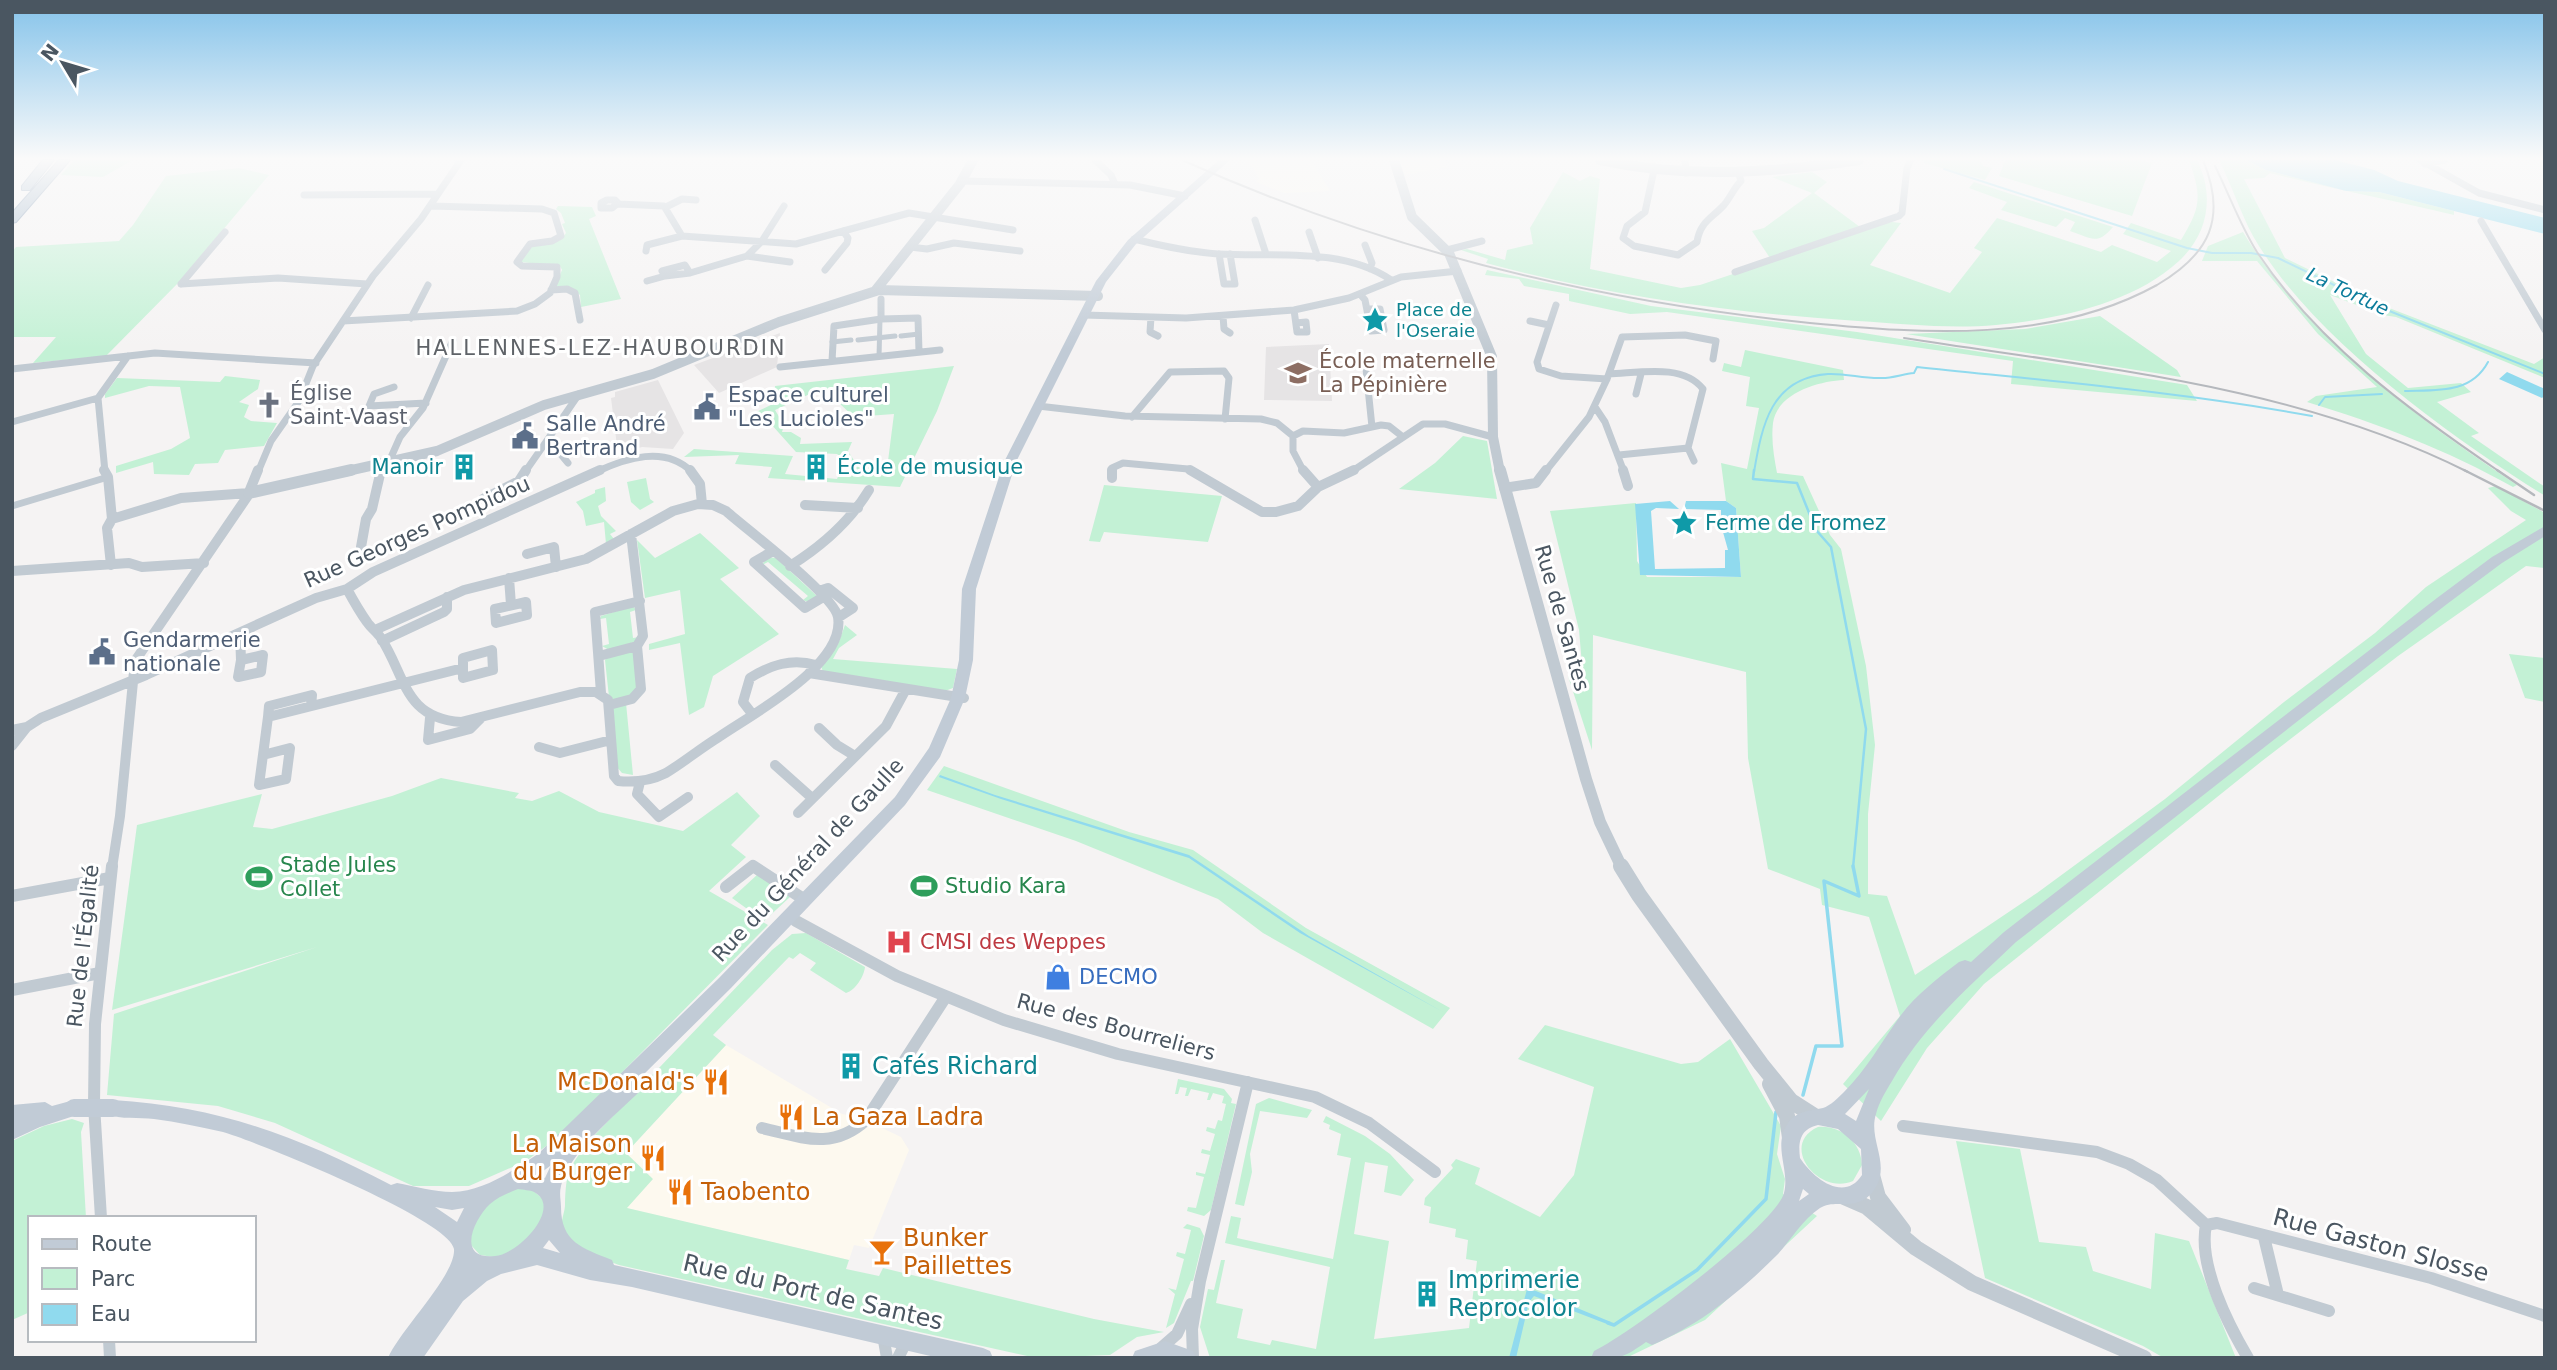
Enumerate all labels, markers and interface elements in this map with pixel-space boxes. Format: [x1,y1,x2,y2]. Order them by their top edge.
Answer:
north arrow [28,28,98,98]
text: N [36,39,63,66]
water label: La Tortue [2303,262,2393,320]
place label: Place de l'Oseraie [1396,299,1475,341]
place icon: Place de l'Oseraie [1360,305,1390,335]
district label: HALLENNES-LEZ-HAUBOURDIN [415,336,787,360]
place label: École maternelle La Pépinière [1319,348,1496,397]
school or university icon: École maternelle La Pépinière [1283,358,1313,388]
place label: Église Saint-Vaast [290,380,408,429]
place label: Espace culturel "Les Lucioles" [728,383,889,431]
church icon: Église Saint-Vaast [254,390,284,420]
public building icon: Espace culturel "Les Lucioles" [692,392,722,422]
place label: Salle André Bertrand [546,412,666,460]
public building icon: Salle André Bertrand [510,421,540,451]
building icon: Manoir [449,452,479,482]
building icon: École de musique [801,452,831,482]
place label: École de musique [837,454,1023,479]
place label: Manoir [371,455,443,479]
street label: Rue Georges Pompidou [300,471,534,593]
place icon: Ferme de Fromez [1669,508,1699,538]
place label: Ferme de Fromez [1705,511,1886,535]
street label: Rue de Santes [1530,542,1594,694]
place label: Gendarmerie nationale [123,628,261,676]
public building icon: Gendarmerie nationale [87,637,117,667]
street label: Rue du Général de Gaulle [707,753,909,967]
place label: Stade Jules Collet [280,853,397,901]
sports icon: Stade Jules Collet [244,862,274,892]
street label: Rue de l'Égalité [62,863,103,1029]
sports icon: Studio Kara [909,871,939,901]
place label: Studio Kara [945,874,1066,898]
hospital icon: CMSI des Weppes [884,927,914,957]
place label: CMSI des Weppes [920,930,1106,954]
shop icon: DECMO [1043,962,1073,992]
place label: DECMO [1079,965,1158,989]
street label: Rue des Bourreliers [1014,989,1218,1065]
building icon: Cafés Richard [836,1051,866,1081]
place label: Cafés Richard [872,1052,1038,1080]
restaurant icon: McDonald's [701,1067,731,1097]
place label: McDonald's [557,1068,695,1096]
restaurant icon: La Gaza Ladra [776,1102,806,1132]
place label: La Gaza Ladra [812,1103,984,1131]
place label: La Maison du Burger [512,1130,632,1186]
restaurant icon: La Maison du Burger [638,1143,668,1173]
restaurant icon: Taobento [665,1177,695,1207]
place label: Taobento [700,1178,810,1206]
street label: Rue Gaston Slosse [2270,1203,2492,1287]
legend [28,1216,256,1342]
place label: Bunker Paillettes [903,1224,1012,1280]
text: Route [91,1232,152,1256]
bar icon: Bunker Paillettes [867,1237,897,1267]
street label: Rue du Port de Santes [680,1248,946,1336]
place label: Imprimerie Reprocolor [1448,1266,1580,1322]
text: Parc [91,1267,135,1291]
building icon: Imprimerie Reprocolor [1412,1279,1442,1309]
text: Eau [91,1302,130,1326]

